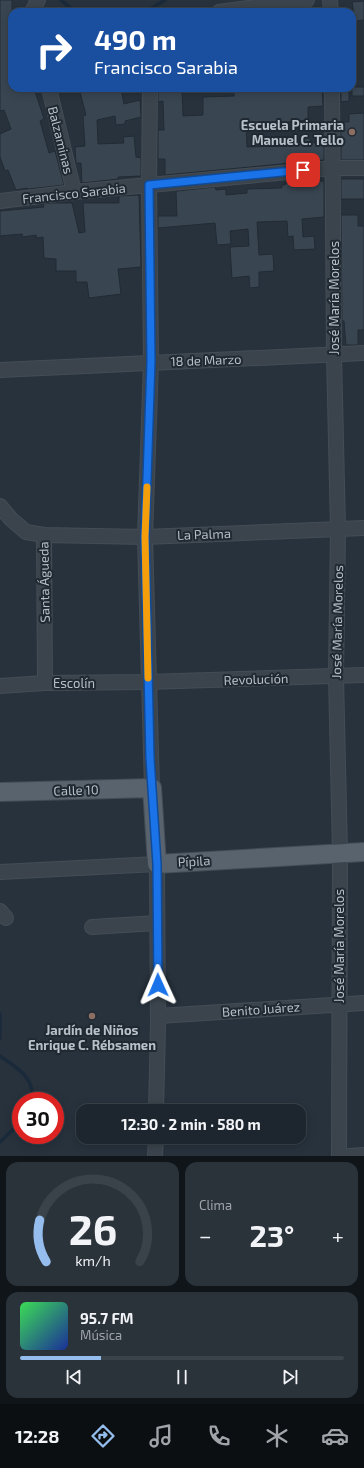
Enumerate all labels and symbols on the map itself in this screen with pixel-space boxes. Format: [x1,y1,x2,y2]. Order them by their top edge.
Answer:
street label: Balzaminas [45,105,77,175]
place label: Escuela Primaria Manuel C. Tello [241,117,344,148]
marker: Escuela Primaria Manuel C. Tello [347,127,357,137]
pin [286,153,320,187]
street label: Francisco Sarabia [21,180,127,206]
street label: José María Morelos [326,241,342,355]
street label: 18 de Marzo [170,351,242,369]
street label: La Palma [177,525,231,543]
street label: Santa Águeda [34,541,53,623]
street label: José María Morelos [328,565,346,679]
street label: Revolución [223,670,289,688]
street label: Escolín [53,675,95,691]
street label: Calle 10 [53,781,99,799]
street label: Pípila [177,852,211,870]
street label: José María Morelos [331,889,347,1003]
position arrow [137,964,179,1006]
street label: Benito Juárez [221,998,301,1020]
marker: Jardín de Niños Enrique C. Rébsamen [87,1011,97,1021]
place label: Jardín de Niños Enrique C. Rébsamen [28,1022,156,1053]
speed limit sign: 30 [12,1092,64,1144]

